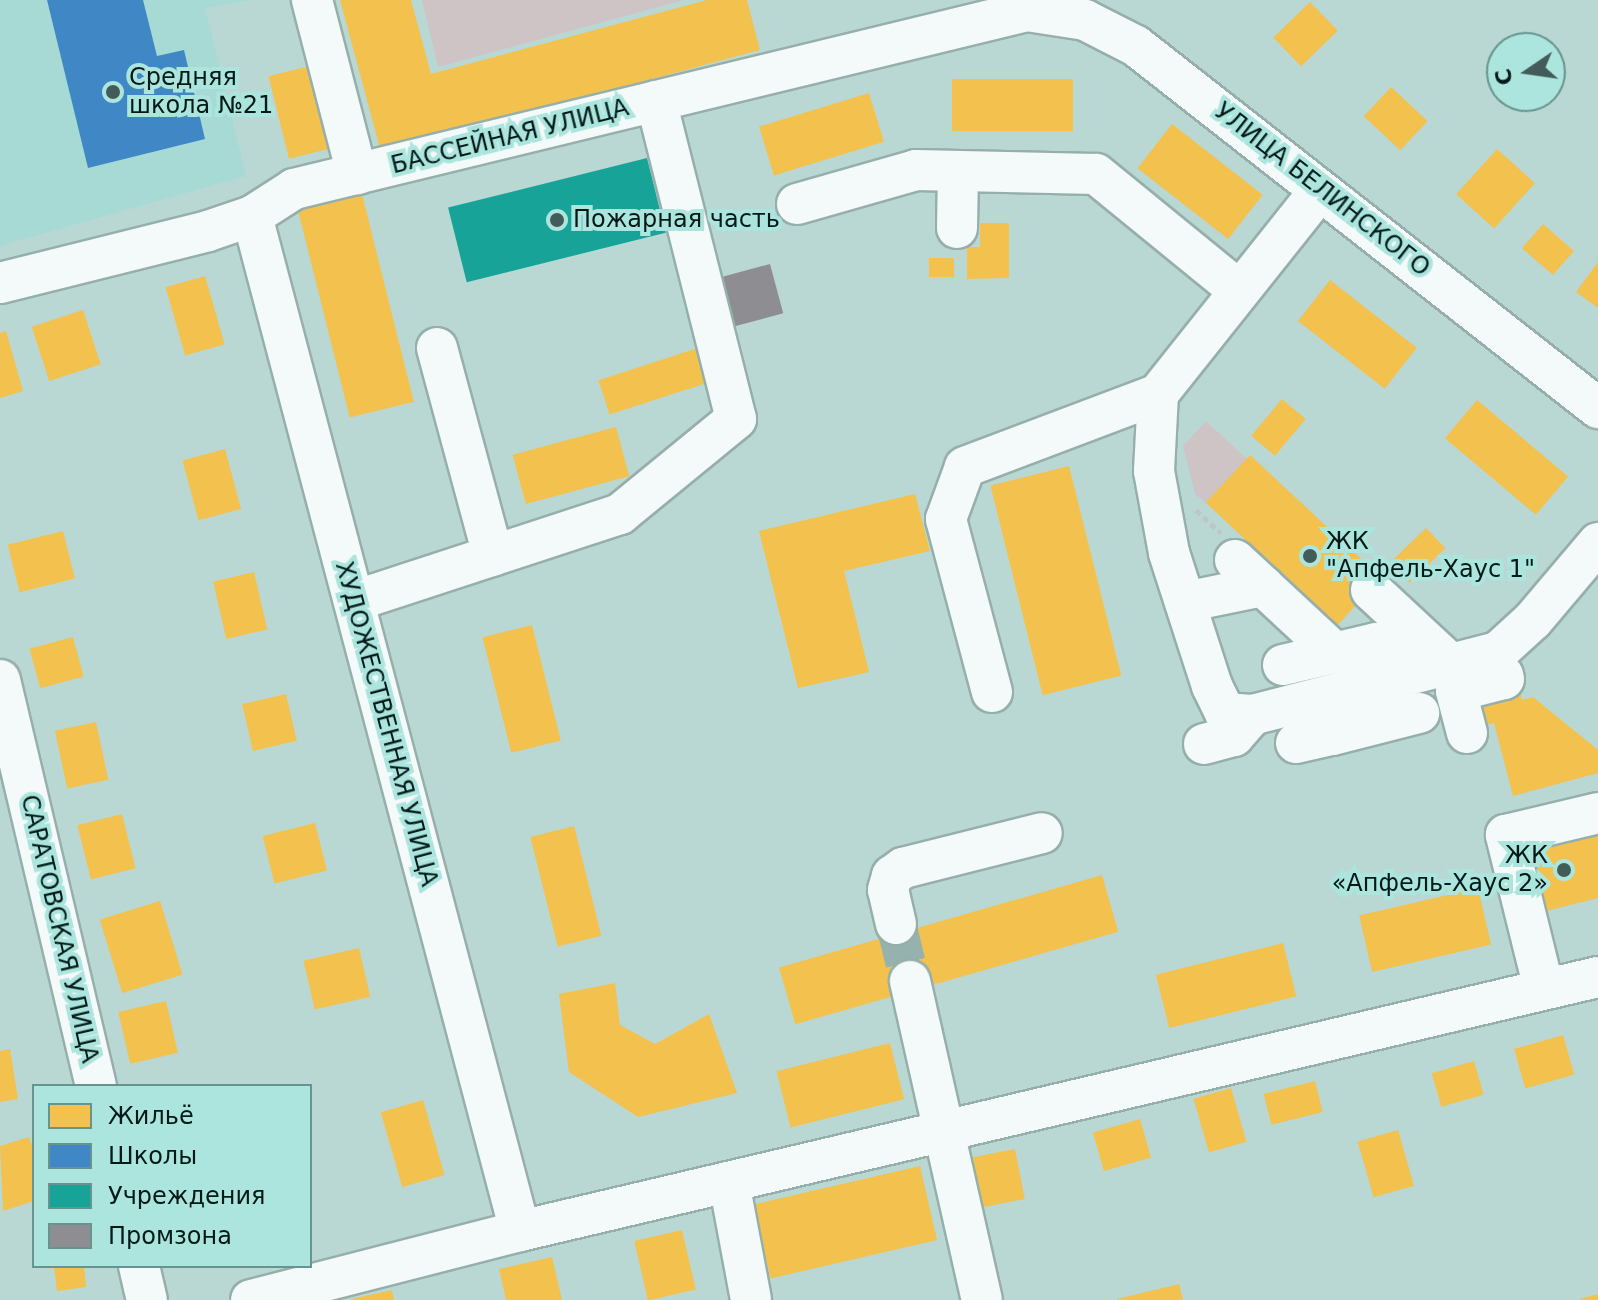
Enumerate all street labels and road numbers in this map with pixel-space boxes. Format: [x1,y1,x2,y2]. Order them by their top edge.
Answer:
street label: БАССЕЙНАЯ УЛИЦА [388,94,632,180]
street label: УЛИЦА БЕЛИНСКОГО [1209,97,1435,283]
street label: ХУДОЖЕСТВЕННАЯ УЛИЦА [329,558,443,890]
street label: САРАТОВСКАЯ УЛИЦА [14,792,104,1066]

